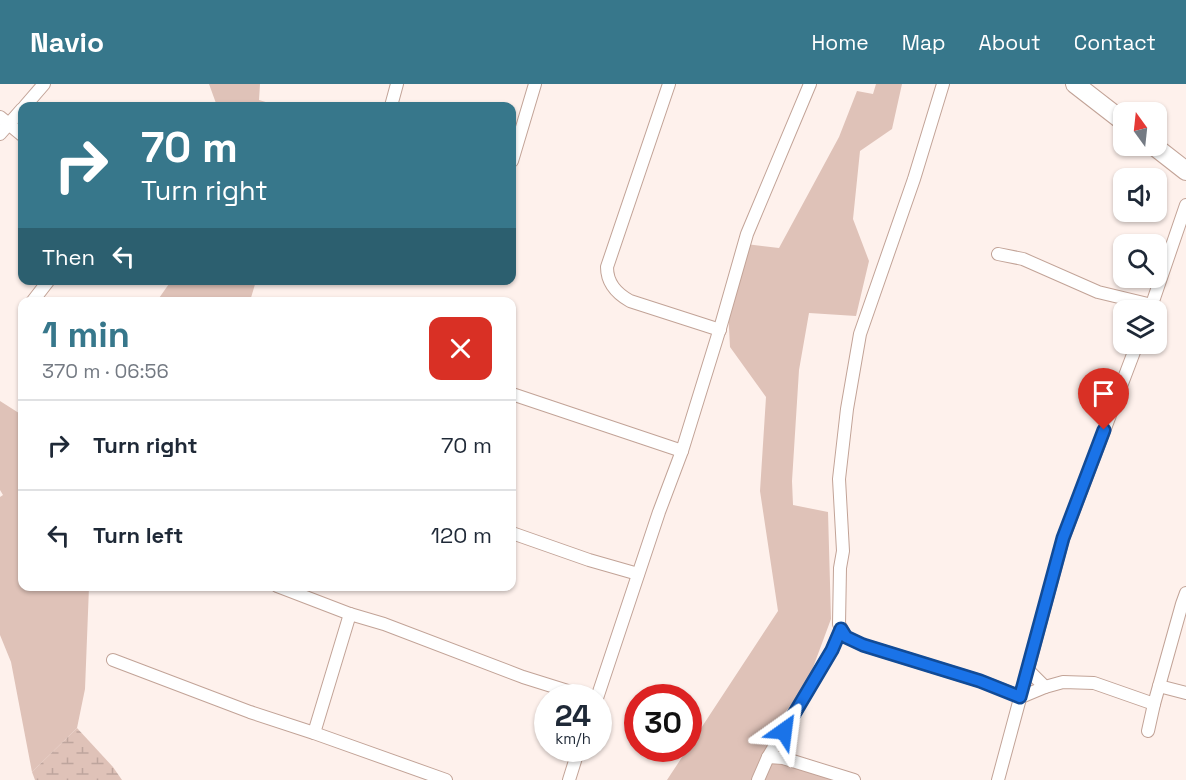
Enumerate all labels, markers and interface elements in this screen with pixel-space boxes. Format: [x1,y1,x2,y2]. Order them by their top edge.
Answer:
text: Navio [30,24,104,60]
text: Home [811,29,869,56]
text: Map [902,29,946,56]
text: About [979,29,1041,56]
text: Contact [1074,29,1156,56]
north arrow [1113,102,1167,156]
map controls [1113,102,1167,354]
text: 70 m [141,121,238,174]
icon: right [42,126,120,204]
button: sound [1113,168,1167,222]
text: Turn right [141,173,268,208]
button: search [1113,234,1167,288]
icon: left [107,240,140,273]
text: Then [42,243,95,271]
button: layers [1113,300,1167,354]
text: 1 min [42,312,130,358]
button: close [429,317,492,380]
text: 370 m · 06:56 [42,358,169,384]
pin [1078,368,1129,430]
icon: arrive [1087,377,1120,410]
icon: right [42,429,75,462]
text: Turn right [93,431,198,459]
text: 70 m [441,431,492,459]
icon: left [42,519,75,552]
text: Turn left [93,521,183,549]
text: 120 m [431,521,492,549]
speed limit sign: 30 [624,684,702,762]
text: 24 [555,696,591,735]
position arrow [752,699,816,763]
text: km/h [555,729,591,748]

